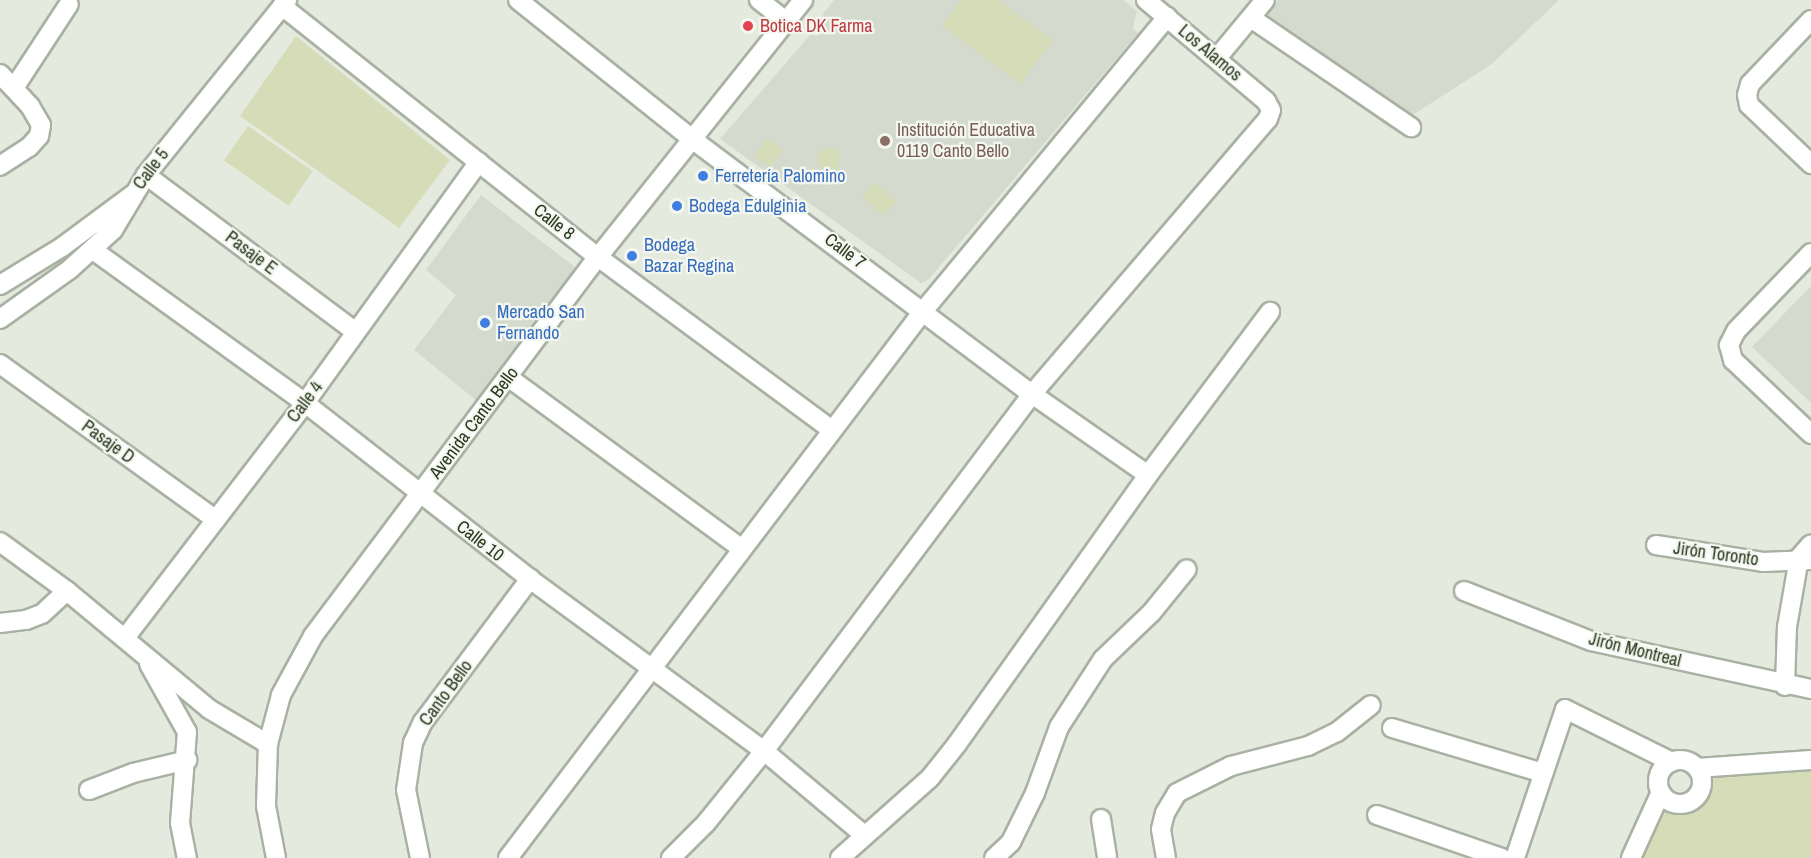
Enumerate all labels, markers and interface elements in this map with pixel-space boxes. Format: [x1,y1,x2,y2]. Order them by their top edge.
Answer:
place label: Botica DK Farma [760,15,872,37]
marker: Botica DK Farma [741,19,755,33]
street label: Los Alamos [1174,20,1246,86]
place label: Institución Educativa 0119 Canto Bello [897,120,1035,162]
marker: Institución Educativa 0119 Canto Bello [878,134,892,148]
street label: Calle 5 [129,144,173,194]
place label: Ferretería Palomino [715,165,846,187]
marker: Ferretería Palomino [696,169,710,183]
place label: Bodega Edulginia [689,195,806,217]
street label: Calle 8 [529,199,579,245]
marker: Bodega Edulginia [670,199,684,213]
street label: Pasaje E [221,227,281,279]
street label: Calle 7 [820,229,870,273]
place label: Bodega Bazar Regina [644,235,734,278]
marker: Bodega Bazar Regina [625,249,639,263]
place label: Mercado San Fernando [497,302,585,344]
marker: Mercado San Fernando [478,316,492,330]
street label: Avenida Canto Bello [425,363,523,483]
street label: Calle 4 [283,377,327,427]
street label: Pasaje D [77,416,139,468]
street label: Calle 10 [452,516,508,566]
street label: Jirón Toronto [1672,537,1760,571]
street label: Jirón Montreal [1587,628,1683,672]
street label: Canto Bello [415,656,477,730]

